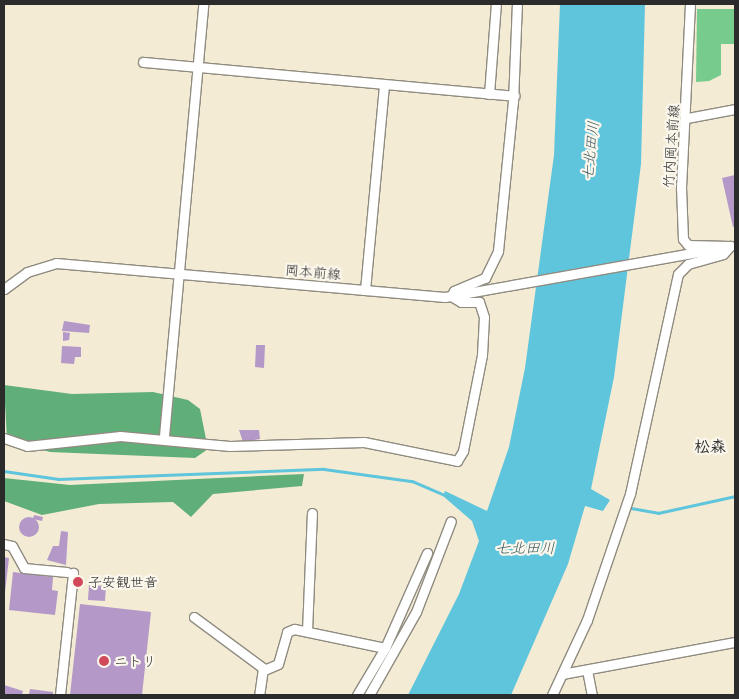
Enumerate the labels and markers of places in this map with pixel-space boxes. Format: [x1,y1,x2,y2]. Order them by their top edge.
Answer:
place label: 子安観世音 [88,574,158,590]
marker: 子安観世音 [72,576,84,588]
place label: ニトリ [114,653,156,669]
marker: ニトリ [98,655,110,667]

